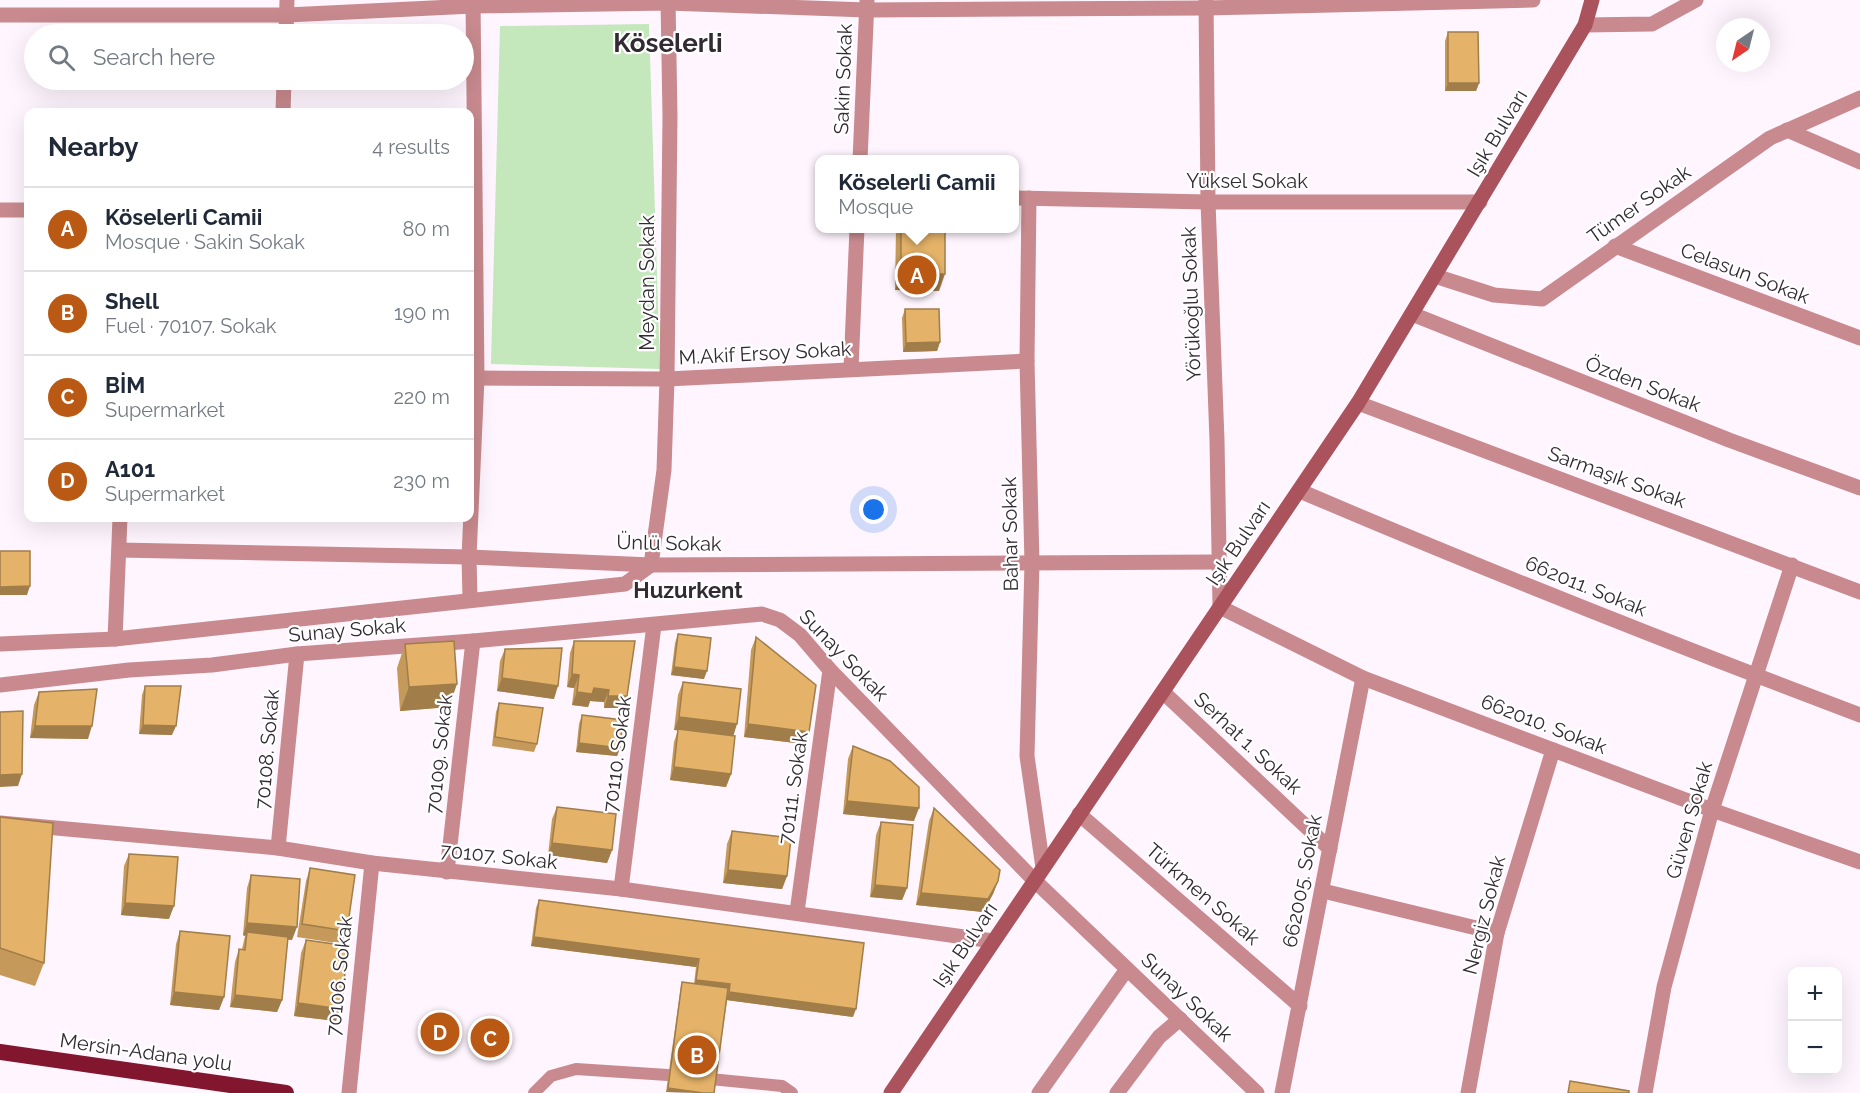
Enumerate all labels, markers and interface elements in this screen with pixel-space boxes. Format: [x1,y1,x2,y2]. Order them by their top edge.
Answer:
north arrow [1716,18,1770,72]
street label: Sakin Sokak [829,23,857,135]
search box [24,24,474,90]
district label: Köselerli [613,28,723,58]
icon: search [45,41,78,74]
text: Search here [93,44,215,70]
street label: Işık Bulvarı [1462,85,1532,181]
text: Nearby [48,132,138,162]
text: 4 results [372,135,450,159]
popup [815,155,1019,233]
street label: Tümer Sokak [1583,159,1695,248]
text: Köselerli Camii [838,169,996,195]
street label: Yüksel Sokak [1186,169,1308,193]
text: Mosque [838,195,913,219]
text: Köselerli Camii [105,204,262,230]
street label: Meydan Sokak [635,215,659,351]
text: A [61,217,74,241]
text: 80 m [402,217,450,241]
street label: Yörükoğlu Sokak [1176,226,1206,382]
text: Mosque · Sakin Sokak [105,230,305,254]
street label: Celasun Sokak [1677,237,1813,309]
pin: A [898,252,936,298]
text: Shell [105,288,159,314]
text: B [61,301,74,325]
text: 190 m [394,301,450,325]
text: Fuel · 70107. Sokak [105,314,276,338]
street label: M.Akif Ersoy Sokak [678,336,852,370]
street label: Özden Sokak [1582,351,1704,417]
text: BİM [105,372,145,398]
text: C [61,385,74,409]
text: 220 m [393,385,450,409]
text: Supermarket [105,398,225,422]
street label: Sarmaşık Sokak [1545,441,1690,513]
text: A101 [105,456,155,482]
text: D [60,469,75,493]
text: 230 m [393,469,450,493]
street label: Bahar Sokak [997,476,1023,591]
text: Supermarket [105,482,225,506]
your location [859,495,888,524]
street label: Işık Bulvarı [1201,496,1275,590]
street label: Ünlü Sokak [616,530,722,556]
street label: 662011. Sokak [1522,551,1651,621]
district label: Huzurkent [633,577,743,603]
street label: Sunay Sokak [794,604,894,706]
street label: Sunay Sokak [287,613,407,647]
street label: Serhat 1. Sokak [1189,687,1307,799]
street label: 70108. Sokak [250,688,284,810]
street label: 662010. Sokak [1478,689,1611,759]
street label: 70109. Sokak [421,693,457,815]
street label: 70110. Sokak [598,694,636,814]
street label: 70111. Sokak [773,730,813,846]
street label: Güven Sokak [1661,758,1717,882]
street label: 662005. Sokak [1277,812,1327,950]
street label: 70107. Sokak [439,838,559,874]
street label: Türkmen Sokak [1141,838,1265,950]
street label: Nergiz Sokak [1458,853,1510,977]
street label: Işık Bulvarı [928,898,1002,992]
street label: 70106. Sokak [321,914,357,1037]
street label: Sunay Sokak [1136,947,1238,1047]
map controls [1788,967,1842,1075]
button: + [1788,967,1842,1021]
pin: D [420,1010,460,1054]
pin: C [470,1016,510,1060]
button: − [1788,1021,1842,1075]
street label: Mersin-Adana yolu [58,1028,234,1076]
pin: B [678,1032,716,1078]

